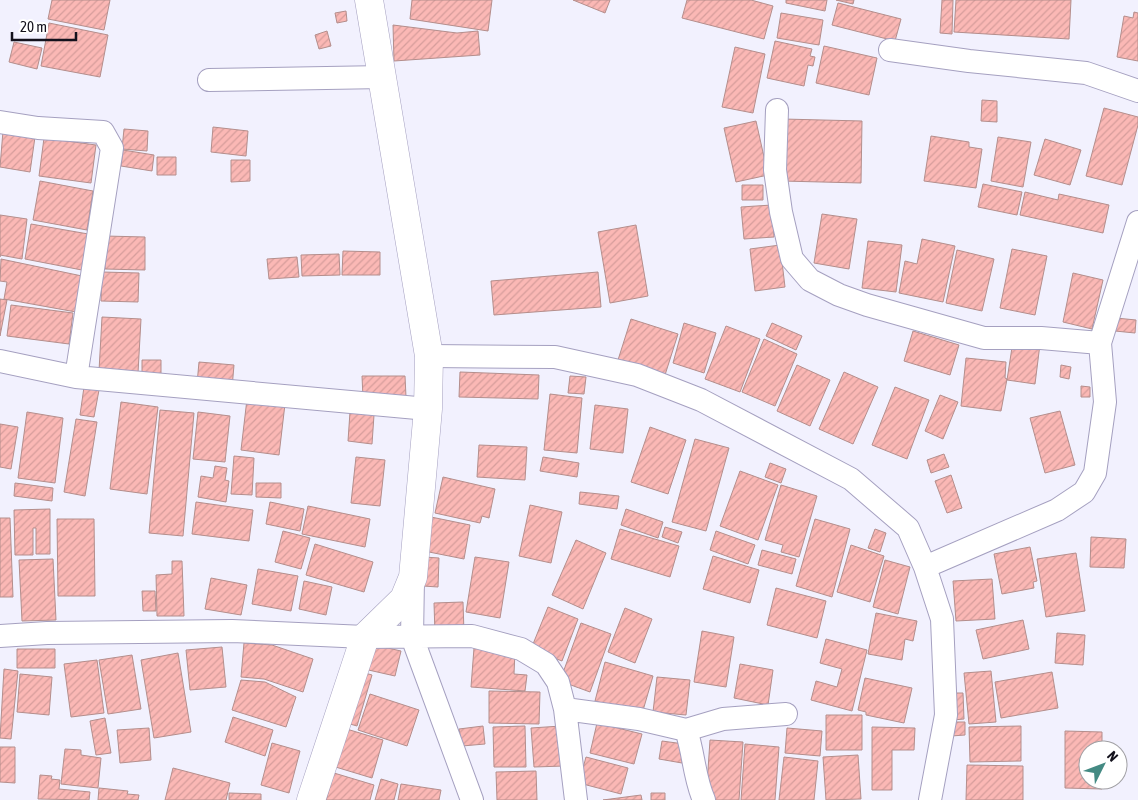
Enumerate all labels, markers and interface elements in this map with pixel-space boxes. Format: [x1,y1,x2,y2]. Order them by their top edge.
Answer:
scale bar [12,10,76,42]
text: 20 m [20,18,47,35]
north arrow [1078,740,1128,790]
text: N [1104,748,1121,765]

